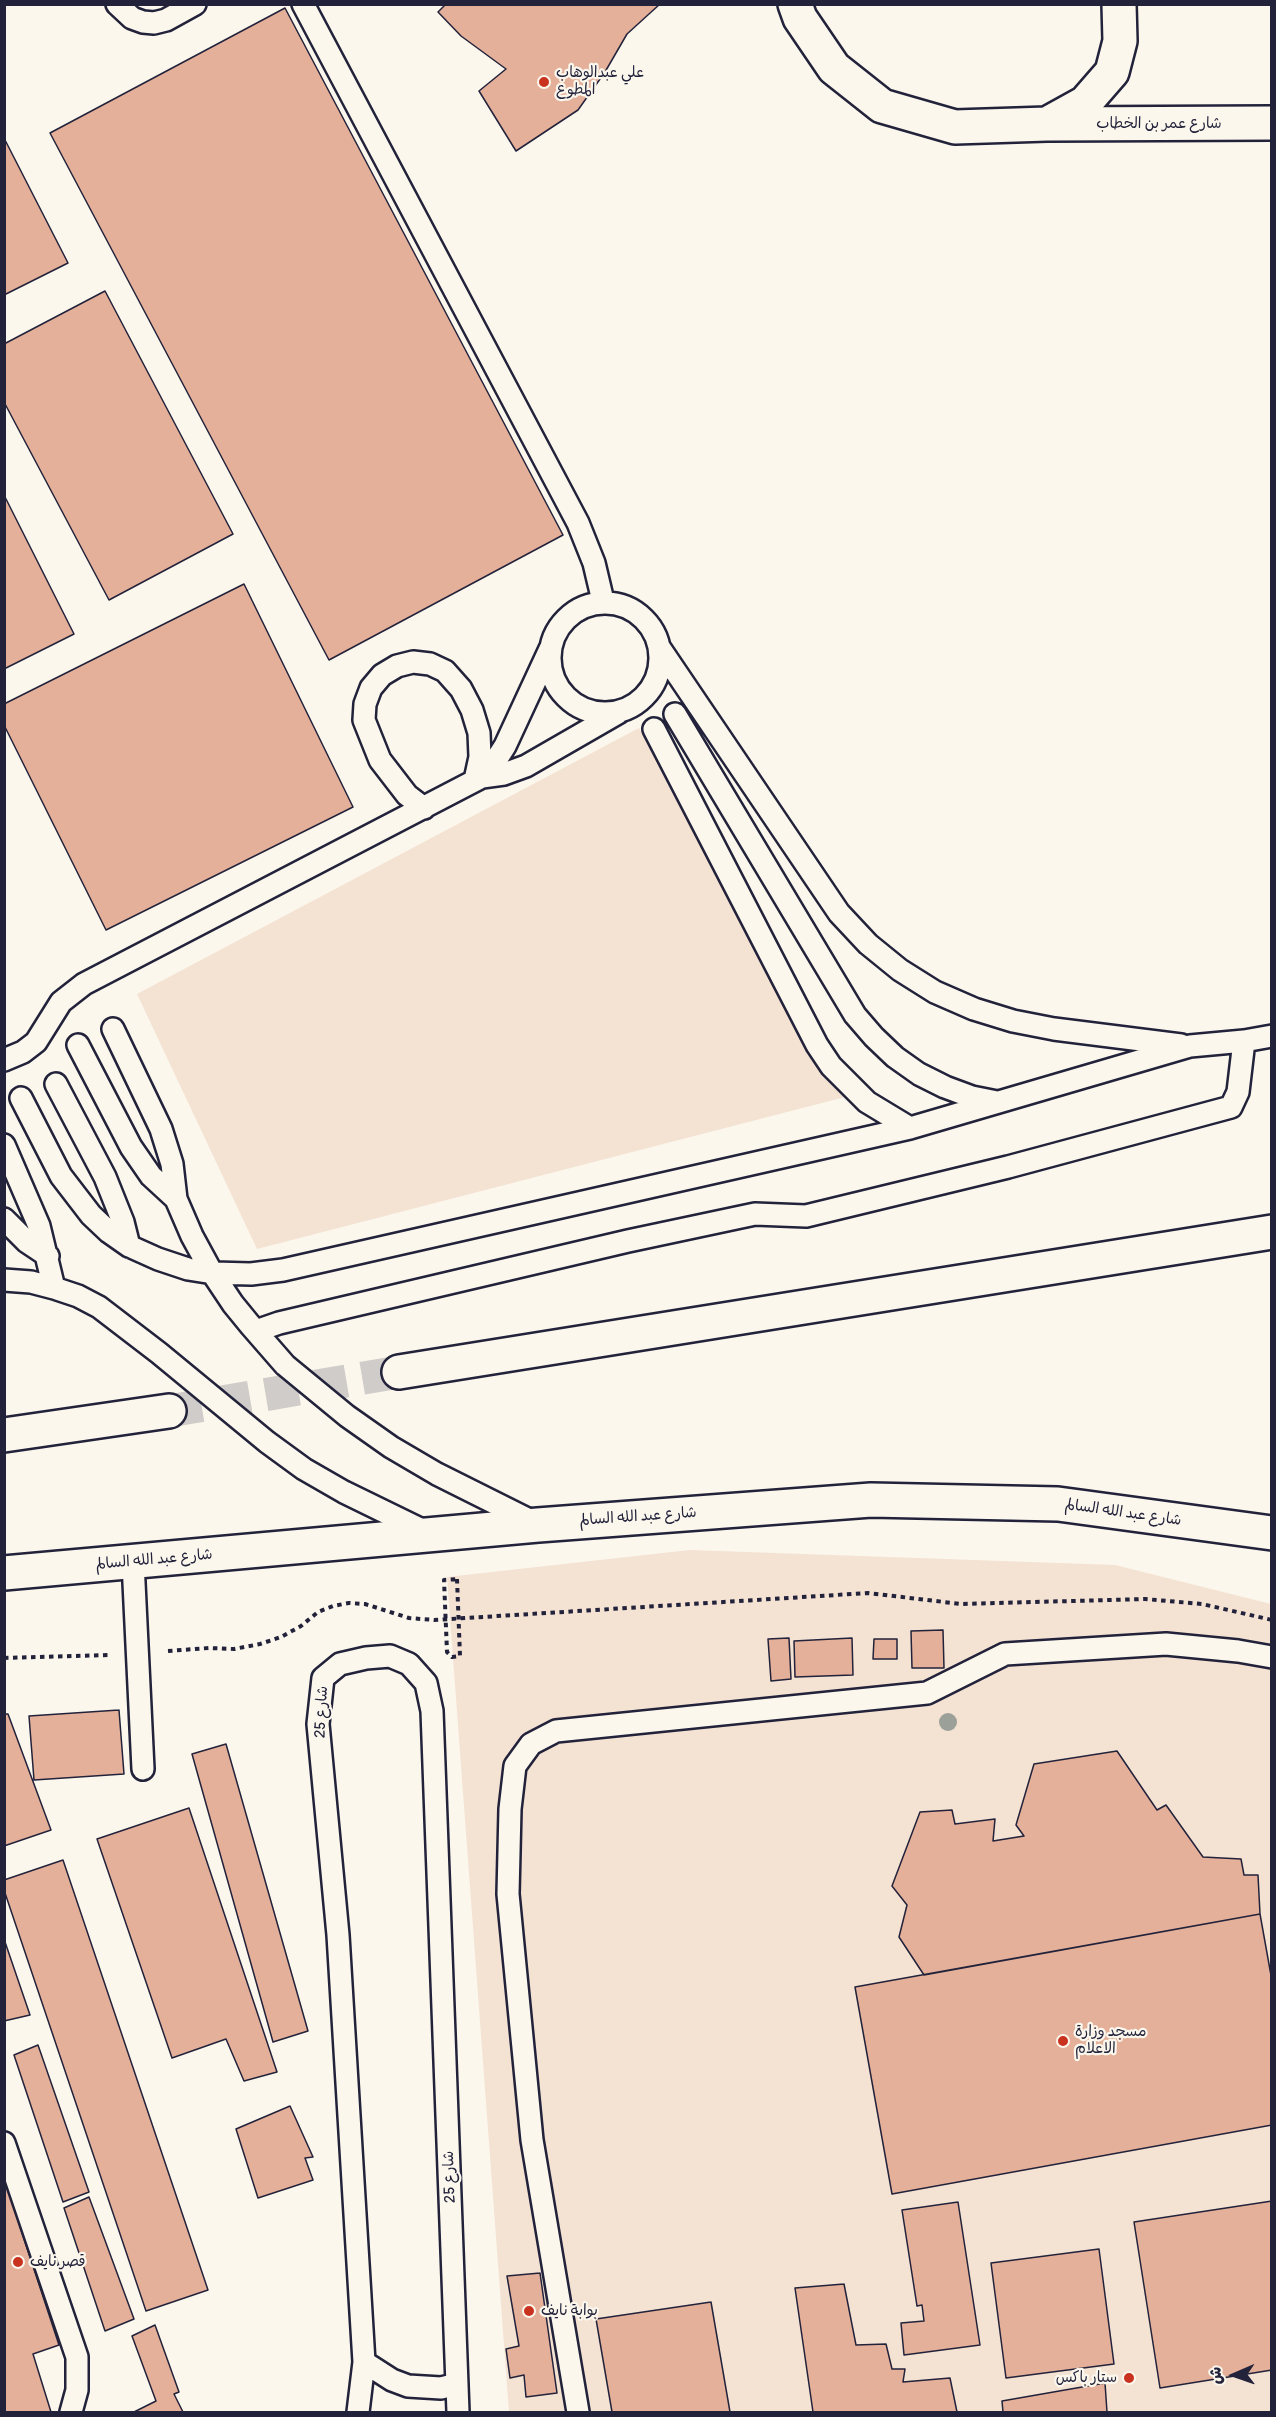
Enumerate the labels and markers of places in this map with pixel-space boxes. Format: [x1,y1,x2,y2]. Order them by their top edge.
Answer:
place label: علي عبدالوهاب المطوع [556,64,644,99]
marker: علي عبدالوهاب المطوع [537,75,551,89]
place label: مسجد وزارة الاعلام [1075,2023,1146,2058]
marker: مسجد وزارة الاعلام [1056,2034,1070,2048]
place label: قصر نايف [30,2253,85,2271]
marker: قصر نايف [11,2255,25,2269]
place label: بوابة نايف [541,2302,598,2320]
marker: بوابة نايف [522,2304,536,2318]
place label: ستار باكس [1056,2369,1117,2387]
marker: ستار باكس [1122,2371,1136,2385]

